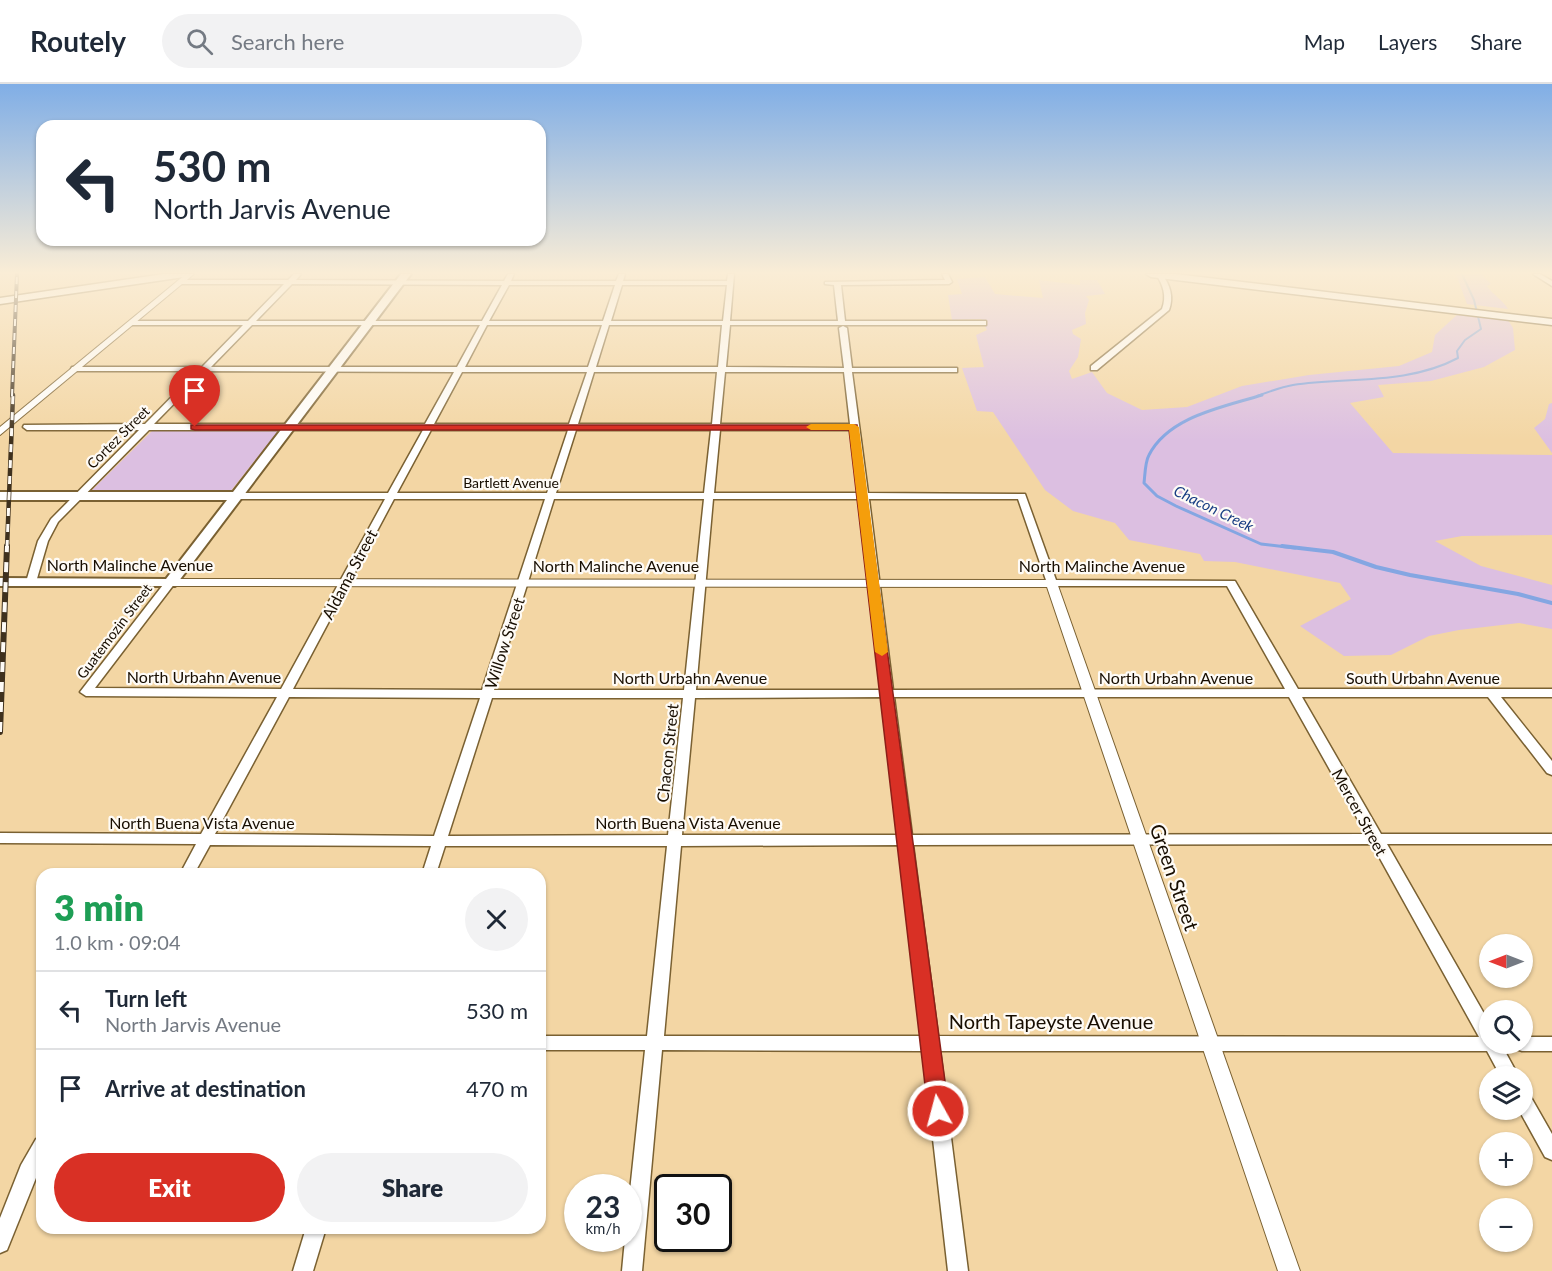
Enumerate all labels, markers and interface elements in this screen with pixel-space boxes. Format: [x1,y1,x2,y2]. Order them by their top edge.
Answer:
search box [162,14,582,68]
text: Routely [30,24,126,58]
icon: search [183,25,216,58]
text: Search here [231,28,344,55]
text: Map [1304,29,1345,54]
text: Layers [1378,29,1437,54]
text: Share [1470,29,1522,54]
text: 530 m [153,141,271,191]
icon: left [54,144,132,222]
text: North Jarvis Avenue [153,192,391,225]
pin [169,365,220,427]
icon: arrive [178,374,211,407]
street label: Cortez Street [83,402,153,472]
street label: Bartlett Avenue [463,474,559,491]
water label: Chacon Creek [1171,481,1258,535]
street label: Aldama Street [317,526,381,622]
street label: North Malinche Avenue [47,555,213,574]
street label: North Malinche Avenue [533,556,699,575]
street label: North Malinche Avenue [1019,556,1185,575]
street label: Guatemozin Street [73,580,155,682]
street label: Willow Street [480,594,528,691]
street label: North Urbahn Avenue [127,667,281,686]
street label: North Urbahn Avenue [613,668,767,687]
street label: North Urbahn Avenue [1099,668,1253,687]
street label: South Urbahn Avenue [1346,668,1500,687]
street label: Chacon Street [652,702,682,803]
street label: Mercer Street [1328,765,1392,859]
street label: North Buena Vista Avenue [109,813,295,832]
street label: North Buena Vista Avenue [595,813,781,832]
street label: Green Street [1146,820,1204,934]
text: 3 min [54,885,144,929]
button: close [465,888,528,951]
text: 1.0 km · 09:04 [54,930,181,954]
north arrow [1479,934,1533,988]
map controls [1479,934,1533,1252]
text: Turn left [105,985,187,1012]
icon: left [54,994,87,1027]
text: 530 m [466,997,528,1024]
button: search [1479,1000,1533,1054]
street label: North Tapeyste Avenue [949,1009,1153,1033]
text: North Jarvis Avenue [105,1012,281,1036]
button: layers [1479,1066,1533,1120]
icon: arrive [54,1072,87,1105]
text: Arrive at destination [105,1075,306,1102]
text: 470 m [466,1075,528,1102]
position arrow [906,1079,970,1143]
button: + [1479,1132,1533,1186]
button: Exit [54,1153,285,1222]
button: Share [297,1153,528,1222]
speed limit sign: 30 [654,1174,732,1252]
text: 23 [586,1188,620,1224]
button: − [1479,1198,1533,1252]
text: km/h [585,1219,621,1237]

